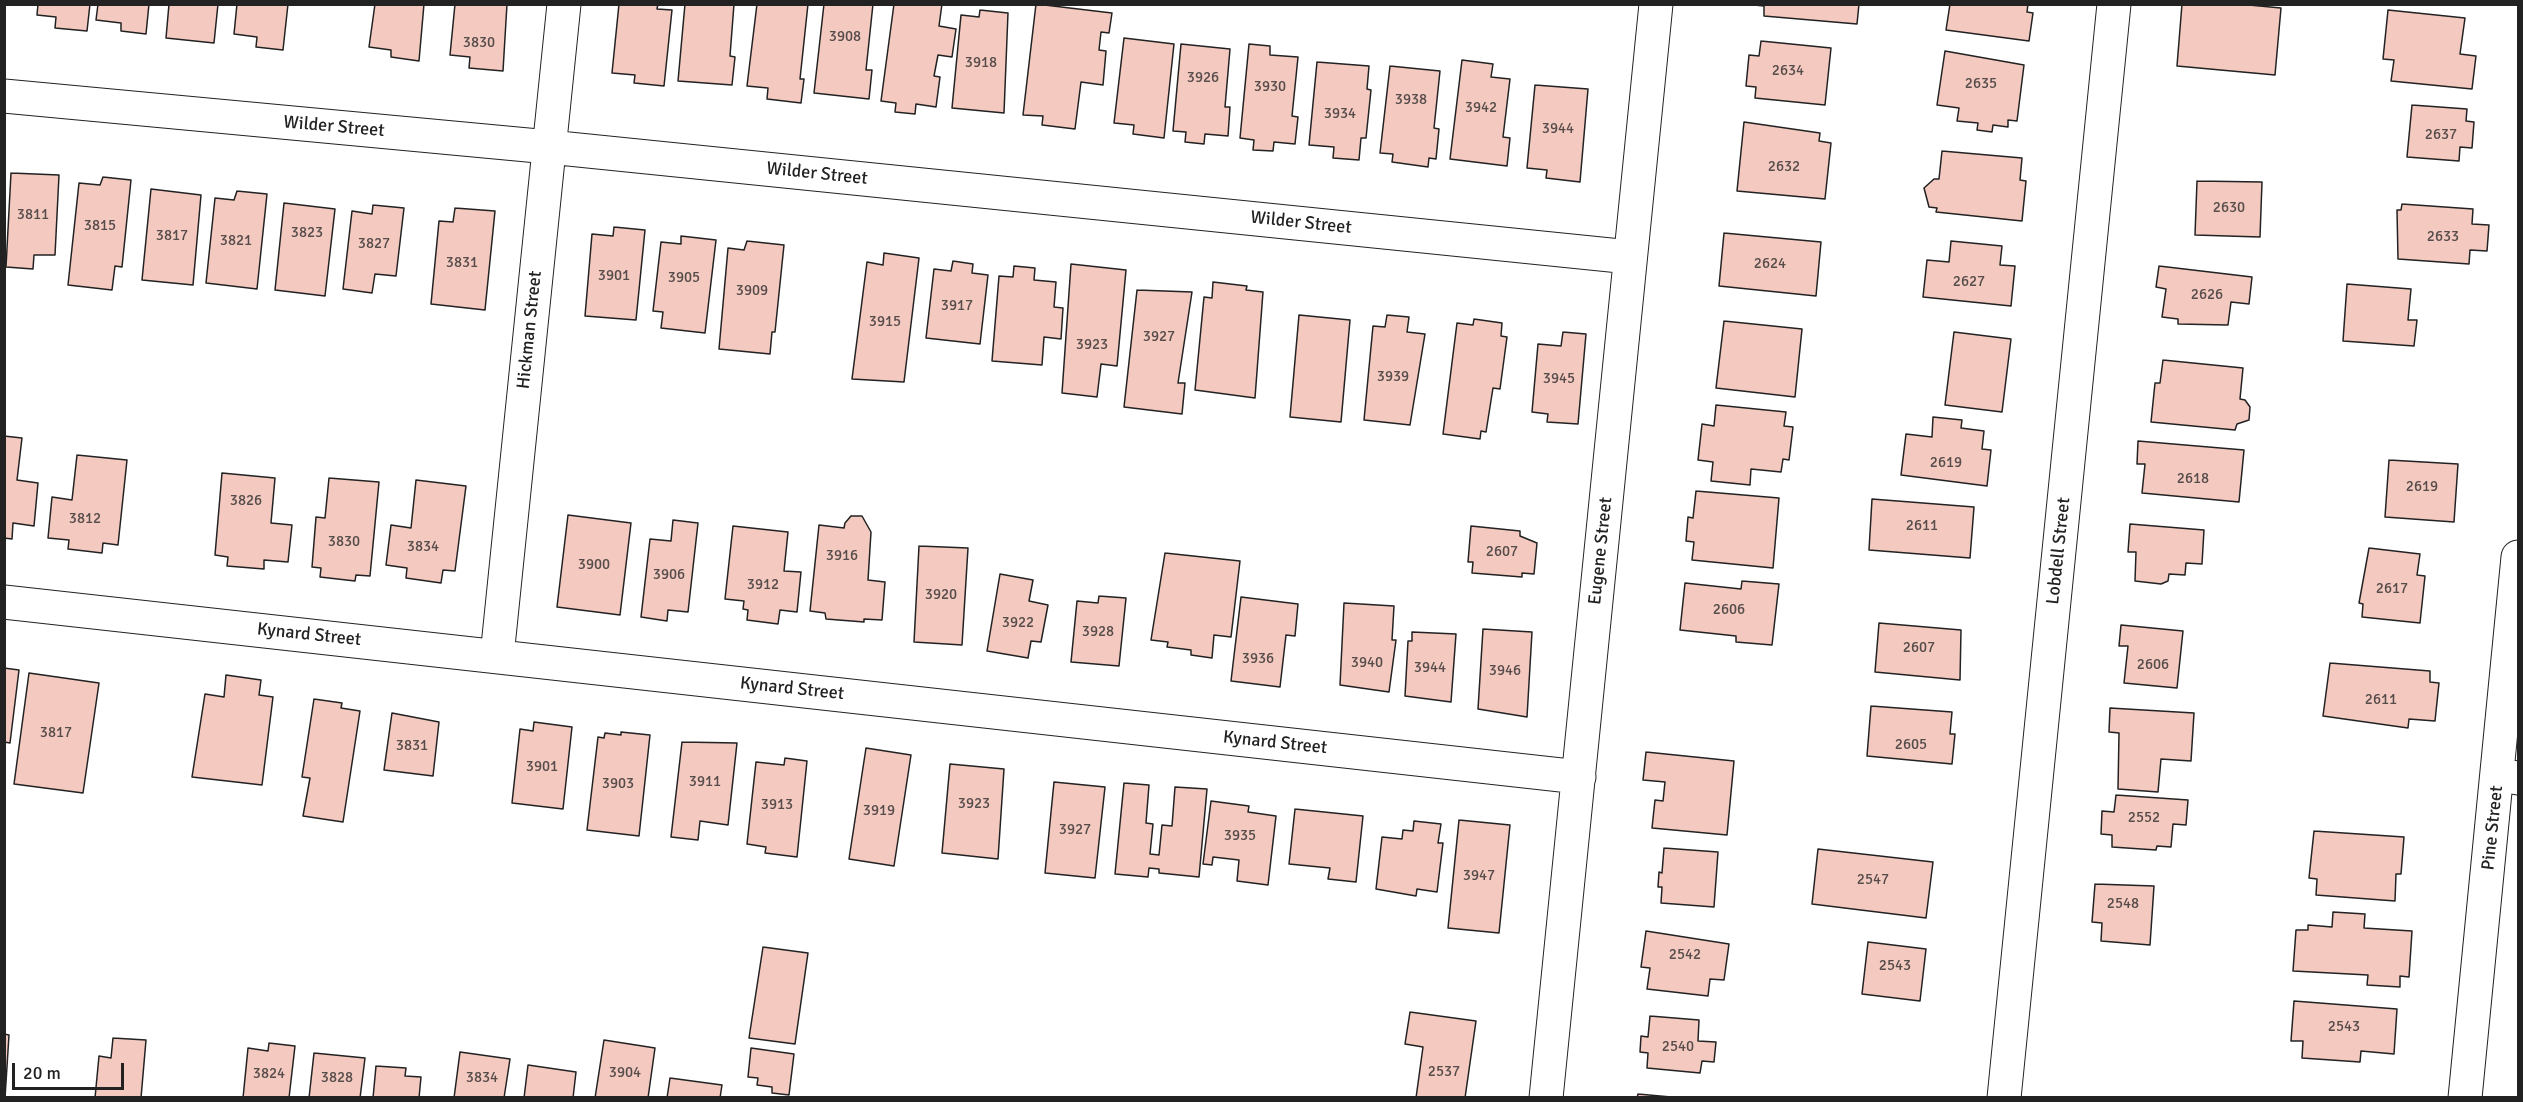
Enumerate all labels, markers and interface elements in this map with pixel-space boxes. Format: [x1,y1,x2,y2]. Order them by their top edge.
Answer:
house number: 3908 [829,28,861,46]
house number: 3830 [463,34,495,52]
house number: 3918 [965,54,997,72]
house number: 2634 [1772,62,1804,80]
house number: 3926 [1187,69,1219,87]
house number: 2635 [1965,75,1997,93]
house number: 3930 [1254,78,1286,96]
house number: 3938 [1395,91,1427,109]
house number: 3942 [1465,99,1497,117]
house number: 3934 [1324,105,1356,123]
street label: Wilder Street [283,112,385,142]
house number: 3944 [1542,120,1574,138]
house number: 2637 [2425,126,2457,144]
street label: Wilder Street [765,158,869,190]
house number: 2632 [1768,158,1800,176]
house number: 2630 [2213,199,2245,217]
house number: 3811 [17,206,49,224]
street label: Wilder Street [1249,207,1353,239]
house number: 3815 [84,217,116,235]
house number: 3823 [291,224,323,242]
house number: 3817 [156,227,188,245]
house number: 2633 [2427,228,2459,246]
house number: 3821 [220,232,252,250]
house number: 3827 [358,235,390,253]
house number: 3831 [446,254,478,272]
house number: 2624 [1754,255,1786,273]
house number: 3901 [598,267,630,285]
house number: 3905 [668,269,700,287]
street label: Hickman Street [513,270,547,390]
house number: 2627 [1953,273,1985,291]
house number: 3909 [736,282,768,300]
house number: 2626 [2191,286,2223,304]
house number: 3917 [941,297,973,315]
house number: 3915 [869,313,901,331]
house number: 3927 [1143,328,1175,346]
house number: 3923 [1076,336,1108,354]
house number: 3939 [1377,368,1409,386]
house number: 3945 [1543,370,1575,388]
house number: 2619 [1930,454,1962,472]
house number: 2618 [2177,470,2209,488]
house number: 2619 [2406,478,2438,496]
house number: 3826 [230,492,262,510]
street label: Eugene Street [1585,496,1617,606]
street label: Lobdell Street [2043,496,2075,606]
house number: 3812 [69,510,101,528]
house number: 2611 [1906,517,1938,535]
house number: 3830 [328,533,360,551]
house number: 3834 [407,538,439,556]
house number: 2607 [1486,543,1518,561]
house number: 3916 [826,547,858,565]
house number: 3900 [578,556,610,574]
house number: 3906 [653,566,685,584]
house number: 3912 [747,576,779,594]
house number: 2617 [2376,580,2408,598]
house number: 3920 [925,586,957,604]
house number: 2606 [1713,601,1745,619]
house number: 3922 [1002,614,1034,632]
street label: Kynard Street [256,619,362,651]
house number: 3928 [1082,623,1114,641]
house number: 2607 [1903,639,1935,657]
house number: 3936 [1242,650,1274,668]
house number: 3940 [1351,654,1383,672]
house number: 2606 [2137,656,2169,674]
house number: 3944 [1414,659,1446,677]
house number: 3946 [1489,662,1521,680]
street label: Kynard Street [739,673,845,705]
house number: 2611 [2365,691,2397,709]
house number: 3817 [40,724,72,742]
street label: Kynard Street [1222,727,1328,759]
house number: 2605 [1895,736,1927,754]
house number: 3831 [396,737,428,755]
house number: 3901 [526,758,558,776]
house number: 3911 [689,773,721,791]
house number: 3903 [602,775,634,793]
street label: Pine Street [2478,785,2508,871]
house number: 3923 [958,795,990,813]
house number: 3913 [761,796,793,814]
house number: 3919 [863,802,895,820]
house number: 2552 [2128,809,2160,827]
house number: 3927 [1059,821,1091,839]
house number: 3935 [1224,827,1256,845]
house number: 3947 [1463,867,1495,885]
house number: 2547 [1857,871,1889,889]
house number: 2548 [2107,895,2139,913]
house number: 2542 [1669,946,1701,964]
house number: 2543 [1879,957,1911,975]
house number: 2543 [2328,1018,2360,1036]
house number: 2540 [1662,1038,1694,1056]
scale bar [15,1051,128,1089]
text: 20 m [23,1062,61,1084]
house number: 2537 [1428,1063,1460,1081]
house number: 3904 [609,1064,641,1082]
house number: 3824 [253,1065,285,1083]
house number: 3828 [321,1069,353,1087]
house number: 3834 [466,1069,498,1087]

